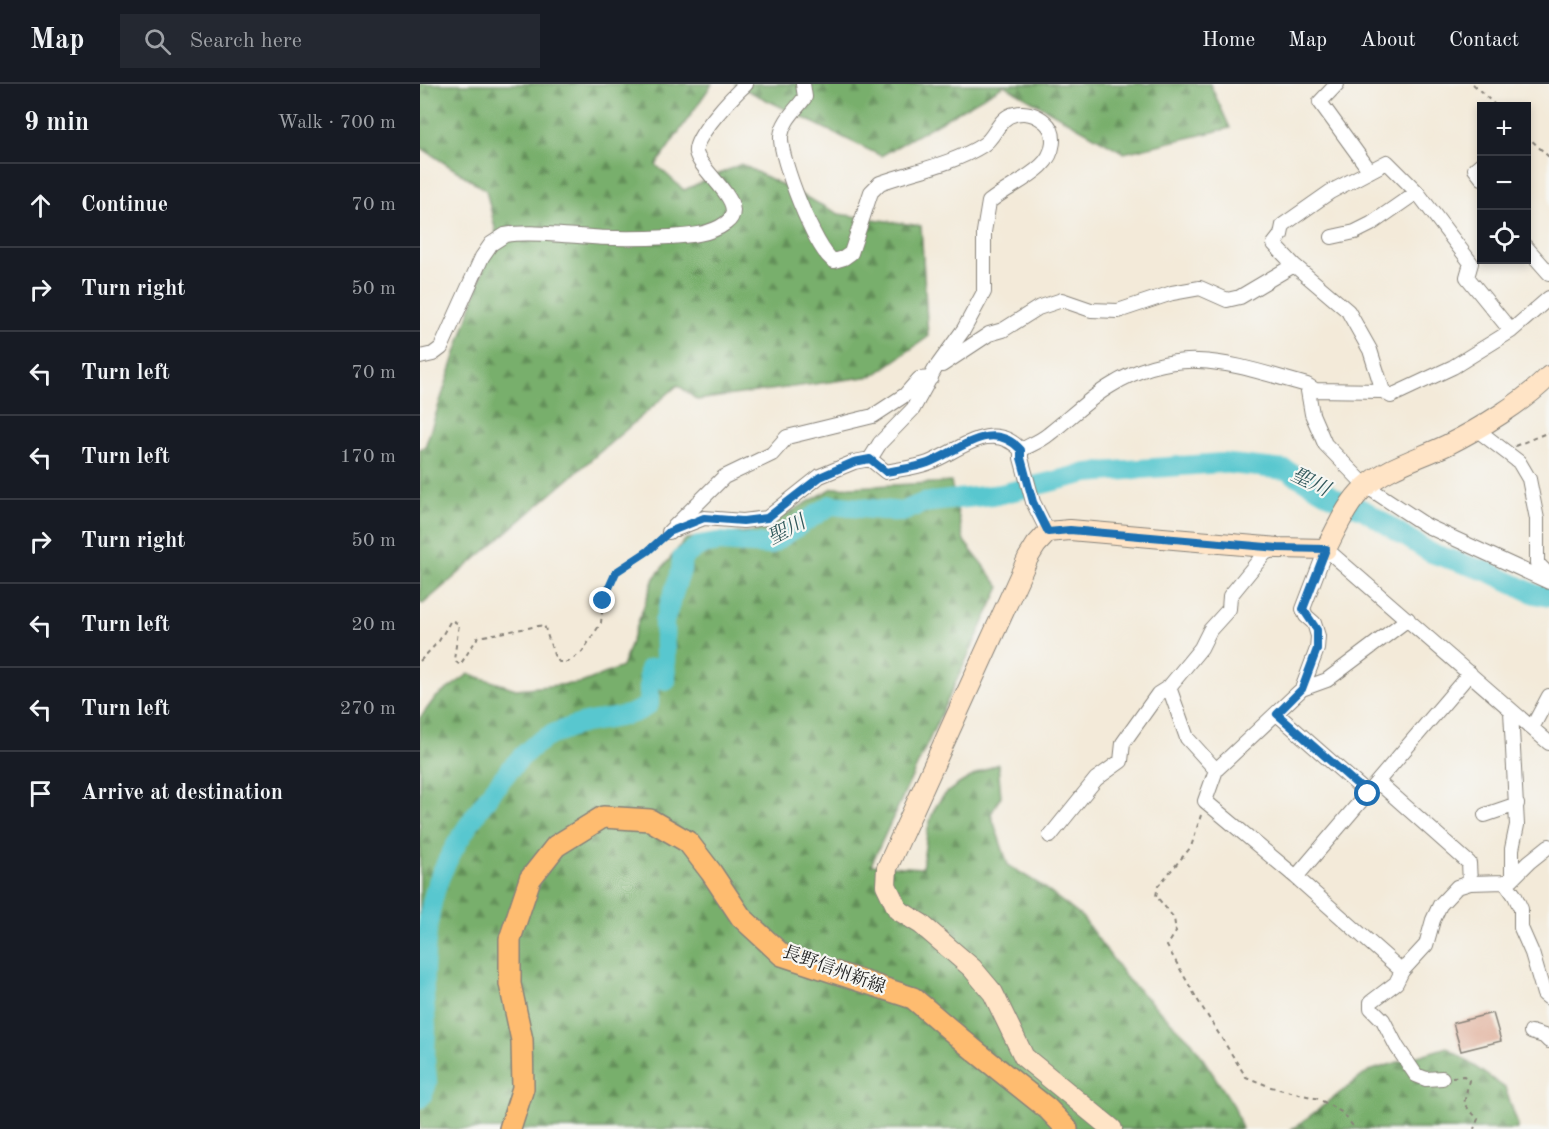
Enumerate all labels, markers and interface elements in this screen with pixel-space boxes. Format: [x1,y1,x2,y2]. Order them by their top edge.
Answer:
search box [120,14,540,68]
icon: search [141,25,174,58]
text: Map [30,27,84,55]
text: Search here [189,30,302,52]
text: Home [1202,30,1255,51]
text: Map [1288,30,1327,51]
text: About [1360,30,1416,51]
text: Contact [1449,30,1519,51]
map controls [1477,102,1531,264]
button: + [1477,102,1531,156]
text: 9 min [24,110,89,136]
text: Walk · 700 m [277,113,396,133]
button: − [1477,156,1531,210]
icon: ahead [24,189,57,222]
text: Continue [81,194,168,216]
text: 70 m [351,195,396,215]
button: locate [1477,210,1531,264]
icon: right [24,273,57,306]
text: Turn right [81,278,185,300]
text: 50 m [351,279,396,299]
icon: left [24,357,57,390]
text: Turn left [81,362,170,384]
text: 70 m [351,363,396,383]
icon: left [24,441,57,474]
text: Turn left [81,446,170,468]
text: 170 m [340,447,396,467]
water label: 聖川 [1288,463,1335,502]
water label: 聖川 [764,510,811,549]
icon: right [24,525,57,558]
text: Turn right [81,530,185,552]
text: 50 m [351,531,396,551]
route end [589,587,615,613]
icon: left [24,609,57,642]
text: Turn left [81,614,170,636]
text: 20 m [351,615,396,635]
icon: left [24,693,57,726]
text: Turn left [81,698,170,720]
text: 270 m [340,699,396,719]
icon: arrive [24,777,57,810]
route start [1354,780,1380,806]
text: Arrive at destination [81,782,283,804]
street label: 長野信州新線 [780,941,889,997]

